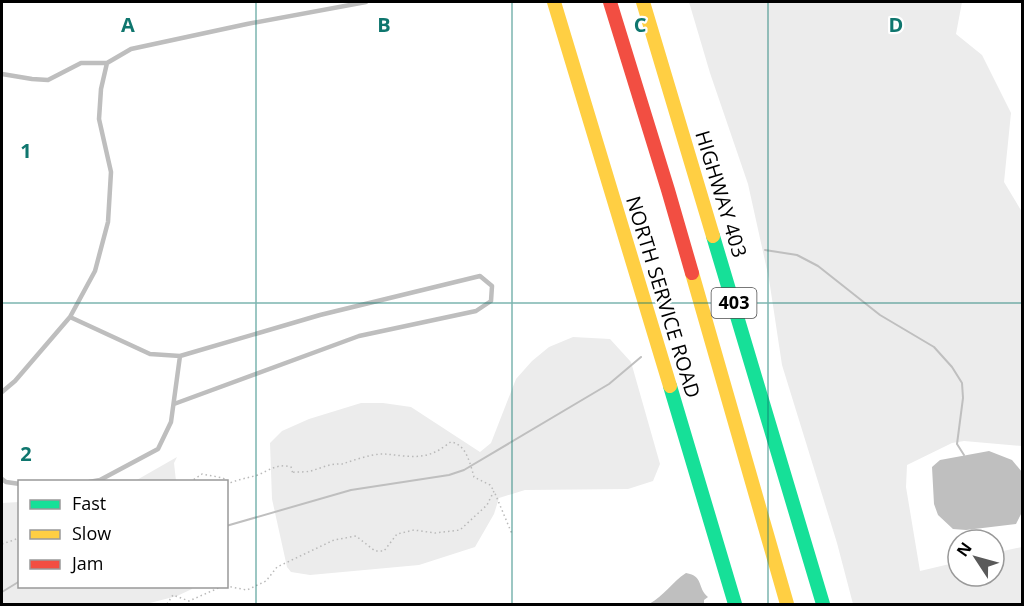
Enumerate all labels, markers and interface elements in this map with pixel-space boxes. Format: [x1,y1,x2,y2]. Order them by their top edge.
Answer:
text: A [121,11,135,38]
text: B [377,11,391,38]
text: C [634,11,647,38]
text: D [889,11,903,38]
street label: HIGHWAY 403 [689,127,754,261]
text: 1 [20,137,32,164]
street label: NORTH SERVICE ROAD [620,193,707,401]
road number: 403 [712,288,756,318]
text: 2 [20,440,32,467]
legend [18,480,228,588]
text: Fast [72,491,106,515]
text: Slow [72,521,111,545]
north arrow [946,528,1006,588]
text: N [951,537,977,561]
text: Jam [70,551,104,575]

